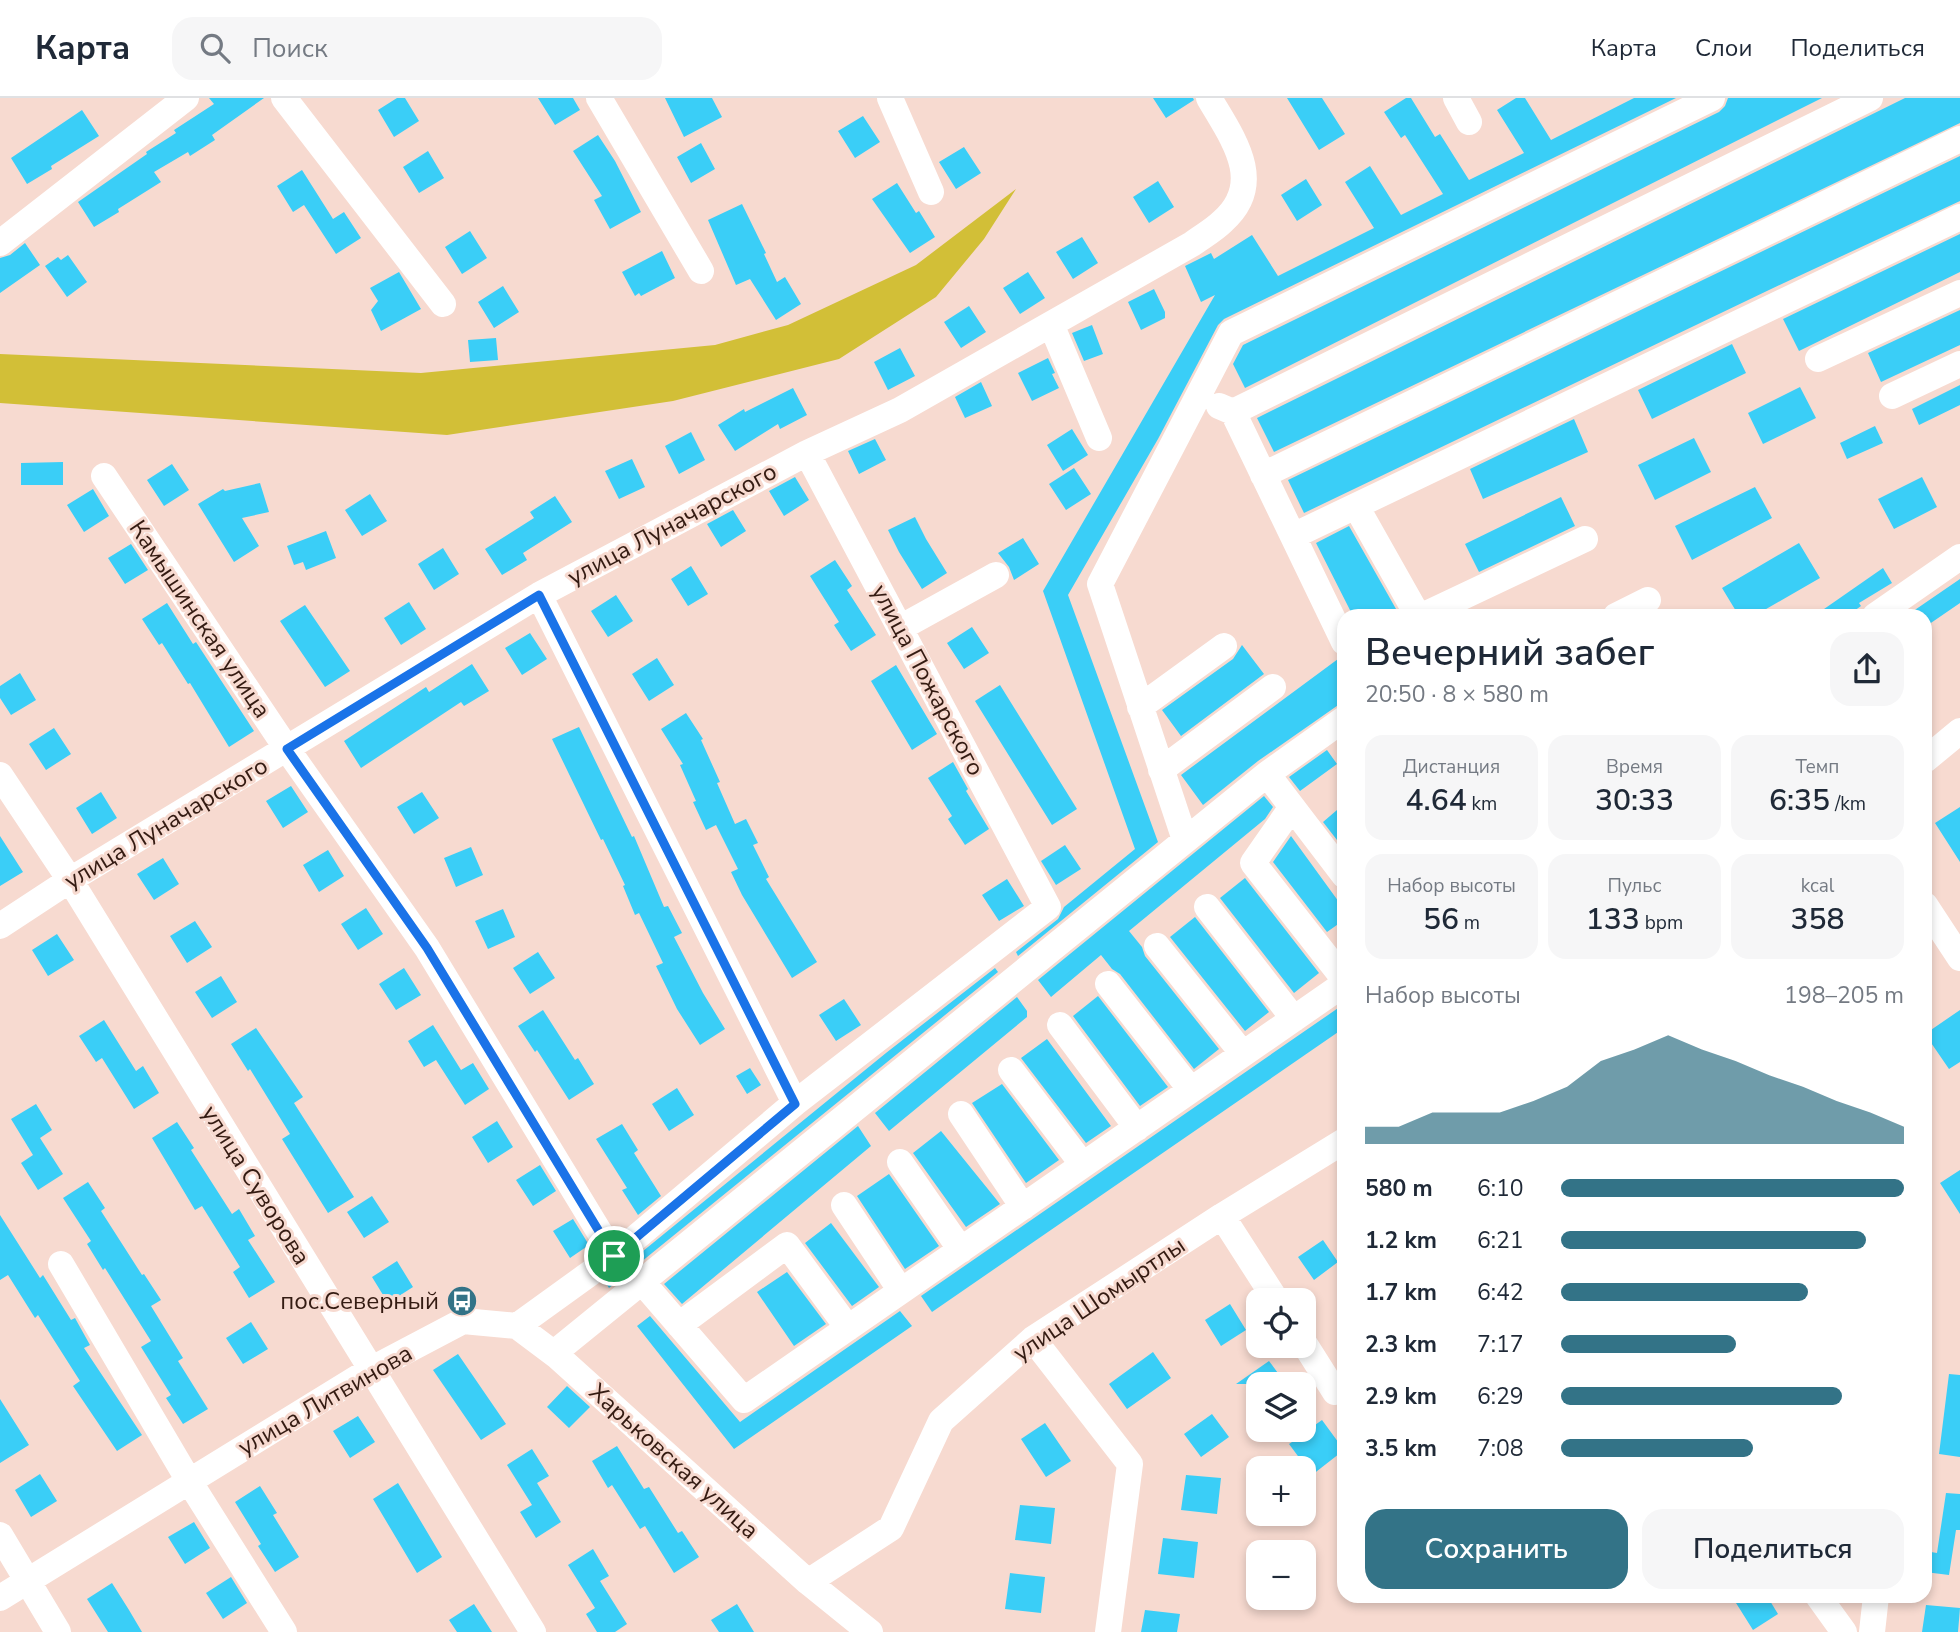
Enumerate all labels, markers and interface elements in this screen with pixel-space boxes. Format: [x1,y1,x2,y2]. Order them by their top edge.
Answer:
search box [172,17,662,80]
text: Карта [35,26,130,71]
icon: search [196,29,234,67]
text: Поиск [252,31,328,66]
text: Карта [1591,32,1657,64]
text: Слои [1695,32,1752,64]
text: Поделиться [1790,32,1925,64]
street label: улица Луначарского [562,455,782,593]
street label: Камышинская улица [122,514,278,724]
street label: улица Пожарского [864,579,992,781]
text: Вечерний забег [1365,627,1654,678]
button: share [1830,632,1904,706]
text: 20:50 · 8 × 580 m [1365,679,1549,710]
street label: улица Луначарского [58,749,274,897]
text: Дистанция [1403,754,1500,780]
text: Время [1606,754,1663,780]
text: Темп [1796,754,1839,780]
text: 4.64 [1406,780,1467,821]
text: 30:33 [1595,780,1674,821]
text: 6:35 [1769,780,1830,821]
text: km [1467,791,1497,817]
text: /km [1830,791,1866,817]
text: Набор высоты [1387,873,1516,899]
text: Пульс [1608,873,1661,899]
text: kcal [1801,873,1834,899]
text: 56 [1423,899,1459,940]
text: 133 [1586,899,1640,940]
text: 358 [1791,899,1845,940]
text: m [1459,910,1480,936]
text: bpm [1640,910,1683,936]
text: Набор высоты [1365,980,1521,1011]
text: 198–205 m [1784,980,1904,1011]
street label: улица Суворова [194,1099,318,1271]
text: 580 m [1365,1173,1433,1204]
text: 6:10 [1477,1173,1524,1204]
text: 1.2 km [1365,1225,1437,1256]
text: 6:21 [1477,1225,1524,1256]
pin [584,1226,644,1286]
street label: улица Шомыртлы [1007,1229,1191,1369]
icon: arrive [595,1237,633,1275]
text: 1.7 km [1365,1277,1437,1308]
text: 6:42 [1477,1277,1524,1308]
bus stop icon: пос.Северный [445,1284,479,1318]
place label: пос.Северный [280,1285,439,1317]
map controls [1246,1288,1316,1610]
button: locate [1246,1288,1316,1358]
text: 2.3 km [1365,1329,1437,1360]
text: 7:17 [1477,1329,1524,1360]
street label: улица Литвинова [232,1337,418,1463]
button: layers [1246,1372,1316,1442]
street label: Харьковская улица [582,1376,766,1546]
text: 2.9 km [1365,1381,1437,1412]
text: 6:29 [1477,1381,1524,1412]
text: 3.5 km [1365,1433,1437,1464]
text: 7:08 [1477,1433,1524,1464]
button: + [1246,1456,1316,1526]
button: Сохранить [1365,1509,1628,1589]
button: Поделиться [1642,1509,1904,1589]
button: − [1246,1540,1316,1610]

